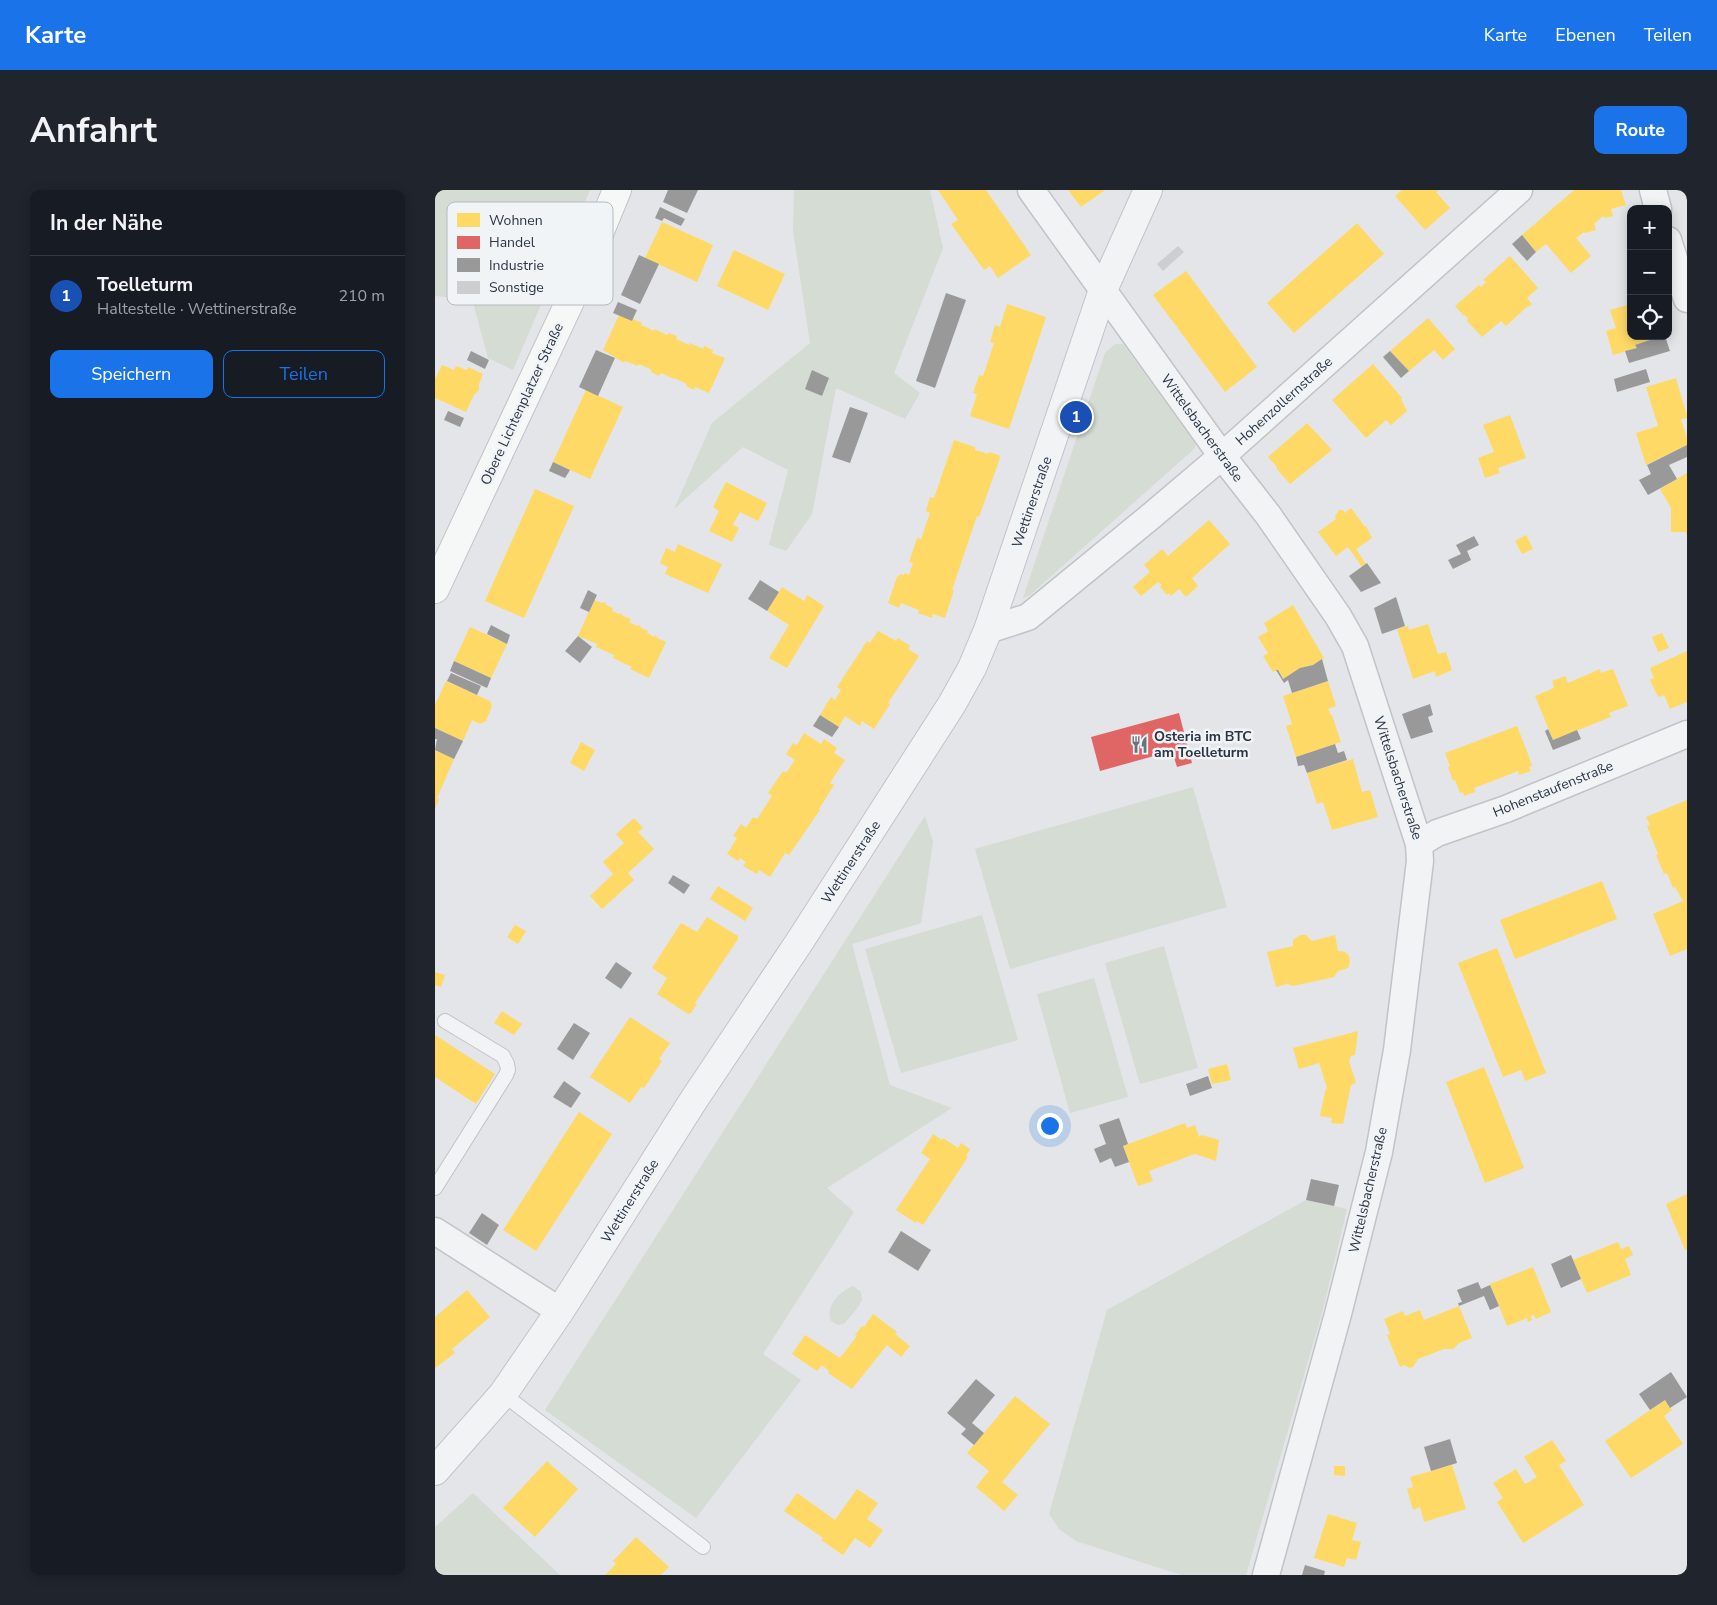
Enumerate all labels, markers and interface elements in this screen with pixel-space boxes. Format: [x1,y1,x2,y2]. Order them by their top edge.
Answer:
text: Karte [25,19,86,51]
text: Karte [1484,23,1527,47]
text: Ebenen [1555,23,1616,47]
text: Teilen [1644,23,1692,47]
button: Route [1594,106,1687,154]
text: Anfahrt [30,107,157,154]
legend [447,202,613,305]
map controls [1627,205,1672,340]
button: + [1627,205,1672,250]
text: In der Nähe [50,209,163,237]
text: Wohnen [489,211,543,230]
text: Handel [489,233,536,252]
button: − [1627,250,1672,295]
text: Industrie [489,256,544,275]
text: Toelleturm [97,272,193,298]
text: Sonstige [489,278,544,297]
text: 1 [61,285,71,307]
text: 210 m [338,285,385,307]
button: locate [1627,295,1672,340]
text: Haltestelle · Wettinerstraße [97,298,297,320]
street label: Obere Lichtenplatzer Straße [476,320,568,488]
button: Speichern [50,350,213,398]
button: Teilen [223,350,385,398]
street label: Hohenzollernstraße [1231,352,1337,450]
street label: Wittelsbacherstraße [1156,370,1248,486]
pin: 1 [1060,398,1092,436]
street label: Wettinerstraße [1008,454,1056,550]
street label: Wittelsbacherstraße [1369,714,1427,842]
place label: Osteria im BTC am Toelleturm [1154,727,1252,762]
restaurant icon: Osteria im BTC am Toelleturm [1130,734,1150,754]
street label: Hohenstaufenstraße [1490,756,1616,822]
street label: Wettinerstraße [817,817,885,907]
your location [1037,1113,1063,1139]
street label: Wittelsbacherstraße [1344,1125,1392,1255]
street label: Wettinerstraße [597,1156,663,1246]

